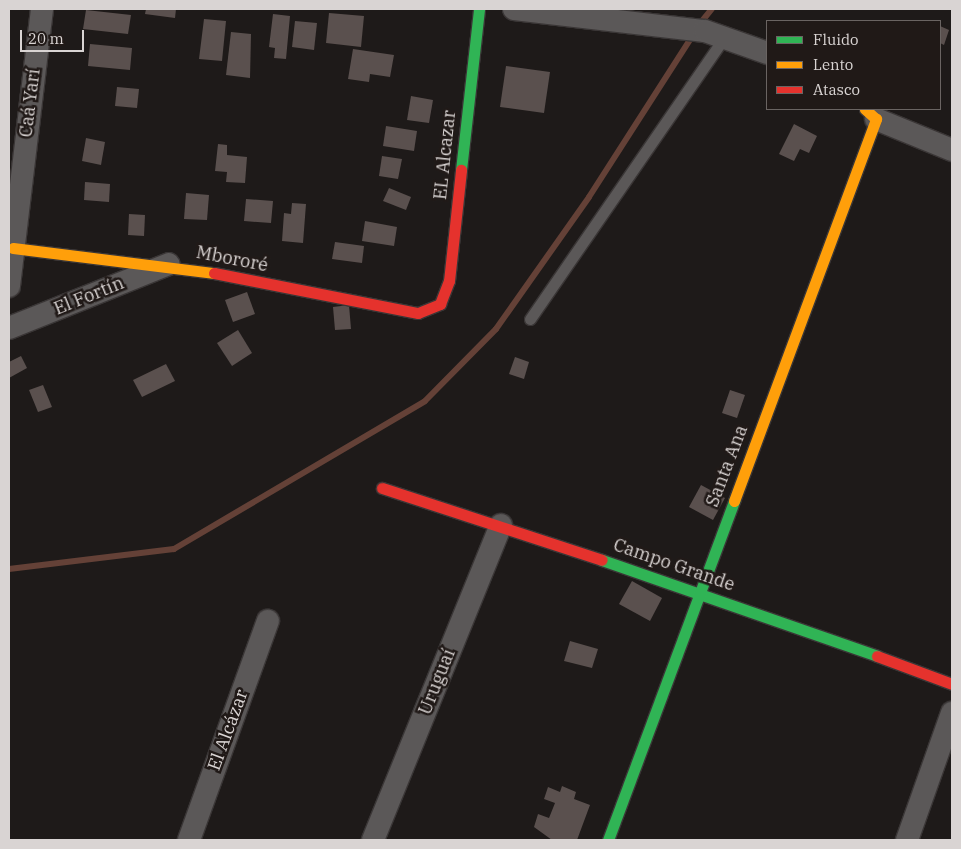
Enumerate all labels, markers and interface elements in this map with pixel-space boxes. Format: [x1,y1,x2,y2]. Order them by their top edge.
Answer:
scale bar [22,20,86,52]
legend [766,20,941,110]
text: 20 m [28,29,64,48]
text: Fluido [813,30,858,49]
text: Lento [813,55,853,74]
street label: Caá Yarí [15,67,45,139]
text: Atasco [813,80,860,99]
street label: EL Alcazar [430,109,460,201]
street label: Mbororé [194,241,270,277]
street label: El Fortín [51,272,127,320]
street label: Santa Ana [702,422,752,510]
street label: Campo Grande [610,534,738,596]
street label: Uruguaí [414,646,460,718]
street label: El Alcázar [203,687,253,773]

